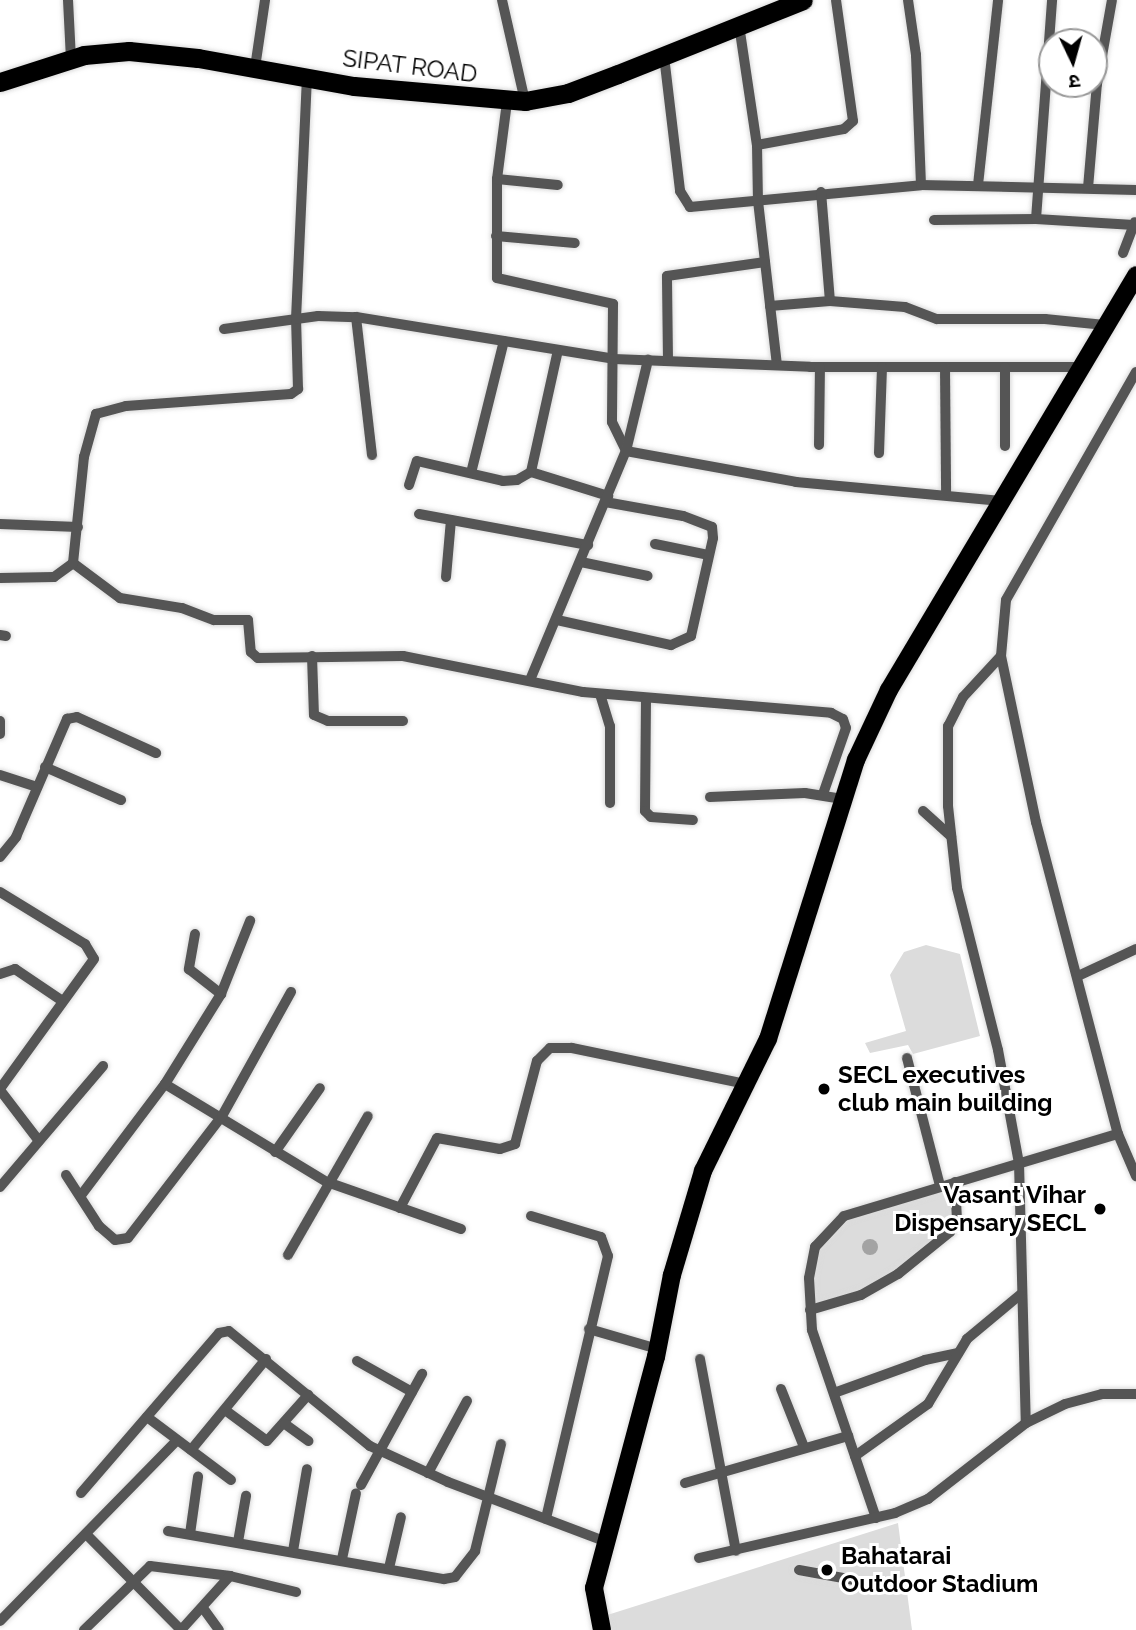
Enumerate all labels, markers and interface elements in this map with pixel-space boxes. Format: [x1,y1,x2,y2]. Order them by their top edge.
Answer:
north arrow [1038,28,1108,98]
street label: SIPAT ROAD [341,43,479,89]
text: उ [1068,70,1081,93]
place label: SECL executives club main building [838,1061,1053,1117]
marker: SECL executives club main building [816,1081,832,1097]
place label: Vasant Vihar Dispensary SECL [894,1181,1086,1237]
marker: Vasant Vihar Dispensary SECL [1092,1201,1108,1217]
place label: Bahatarai Outdoor Stadium [841,1542,1039,1598]
marker: Bahatarai Outdoor Stadium [819,1562,835,1578]

